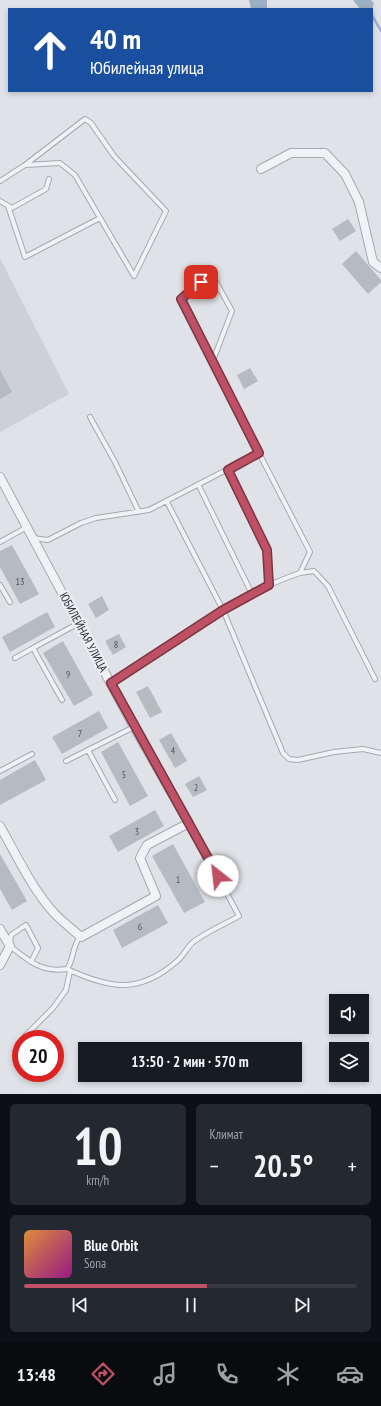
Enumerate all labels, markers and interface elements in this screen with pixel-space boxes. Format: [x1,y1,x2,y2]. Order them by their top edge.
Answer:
text: 40 m [90,20,141,57]
icon: ahead [24,24,76,76]
text: Юбилейная улица [90,56,204,79]
pin [184,265,218,299]
icon: arrive [190,271,212,293]
house number: 13 [16,575,25,588]
street label: ЮБИЛЕЙНАЯ УЛИЦА [57,590,111,675]
house number: 8 [114,638,118,651]
house number: 9 [66,668,70,681]
house number: 7 [78,727,82,740]
house number: 4 [171,744,176,757]
house number: 5 [122,768,126,781]
house number: 2 [194,781,198,794]
house number: 3 [135,825,139,838]
position arrow [197,855,239,897]
house number: 1 [176,873,180,886]
house number: 6 [138,920,143,933]
map controls [329,994,369,1082]
button: sound [329,994,369,1034]
speed limit sign: 20 [12,1030,64,1082]
button: layers [329,1042,369,1082]
text: 13:50 · 2 мин · 570 m [131,1052,249,1071]
text: 10 [73,1112,123,1179]
text: Климат [210,1126,243,1143]
text: 20.5° [253,1146,313,1185]
text: − [210,1152,219,1180]
text: + [348,1152,357,1180]
text: km/h [86,1172,109,1189]
text: Blue Orbit [84,1236,138,1255]
text: Sona [84,1255,106,1272]
icon: previous [69,1294,91,1316]
icon: pause [180,1294,202,1316]
icon: next [291,1294,313,1316]
icon: directions [89,1360,117,1388]
icon: music [151,1360,179,1388]
icon: phone [213,1360,241,1388]
icon: climate [274,1360,302,1388]
icon: car [336,1360,364,1388]
text: 13:48 [17,1363,56,1386]

